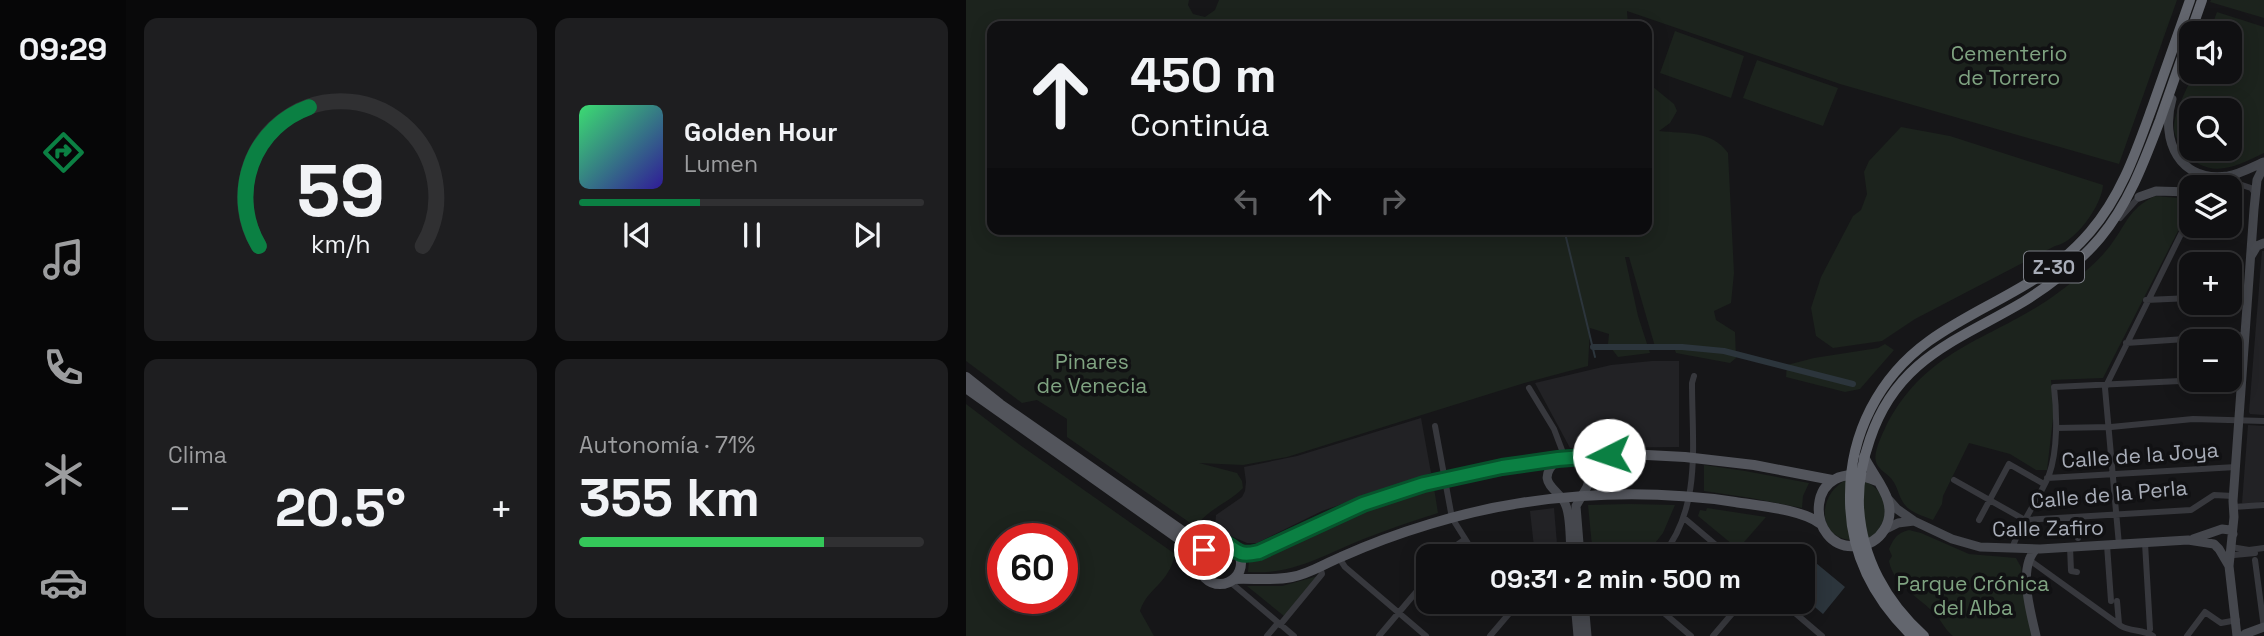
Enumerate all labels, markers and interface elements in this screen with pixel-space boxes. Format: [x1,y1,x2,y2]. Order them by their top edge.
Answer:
map controls [2179,21,2242,392]
button: sound [2179,21,2242,84]
text: 09:29 [19,29,107,69]
park label: Cementerio de Torrero [1951,40,2067,91]
text: 450 m [1130,44,1277,106]
icon: ahead [1015,49,1106,140]
button: search [2179,98,2242,161]
text: Continúa [1130,105,1269,145]
text: Golden Hour [684,115,838,149]
icon: directions [39,128,88,177]
text: 59 [296,144,385,237]
text: Lumen [684,149,758,179]
button: layers [2179,175,2242,238]
icon: left [1228,182,1266,220]
icon: ahead [1301,182,1339,220]
icon: right [1374,182,1412,220]
icon: previous [618,216,656,254]
icon: pause [733,216,771,254]
icon: next [848,216,886,254]
text: km/h [311,228,370,260]
icon: music [39,235,88,284]
road number: Z-30 [2024,252,2084,282]
button: + [2179,252,2242,315]
button: − [2179,329,2242,392]
icon: phone [39,343,88,392]
park label: Pinares de Venecia [1037,348,1147,399]
position arrow [1572,418,1646,492]
text: Autonomía · 71% [579,430,755,460]
street label: Calle de la Joya [2061,436,2219,474]
text: Clima [168,440,227,470]
icon: climate [39,450,88,499]
text: 355 km [579,465,760,531]
street label: Calle de la Perla [2029,474,2189,514]
text: 20.5° [275,475,406,541]
text: − [168,485,192,533]
text: + [489,485,513,533]
street label: Calle Zafiro [1992,514,2104,542]
pin [1174,520,1234,580]
speed limit sign: 60 [987,523,1078,614]
icon: arrive [1185,531,1223,569]
icon: car [39,558,88,607]
text: 09:31 · 2 min · 500 m [1490,562,1741,596]
park label: Parque Crónica del Alba [1897,570,2049,621]

